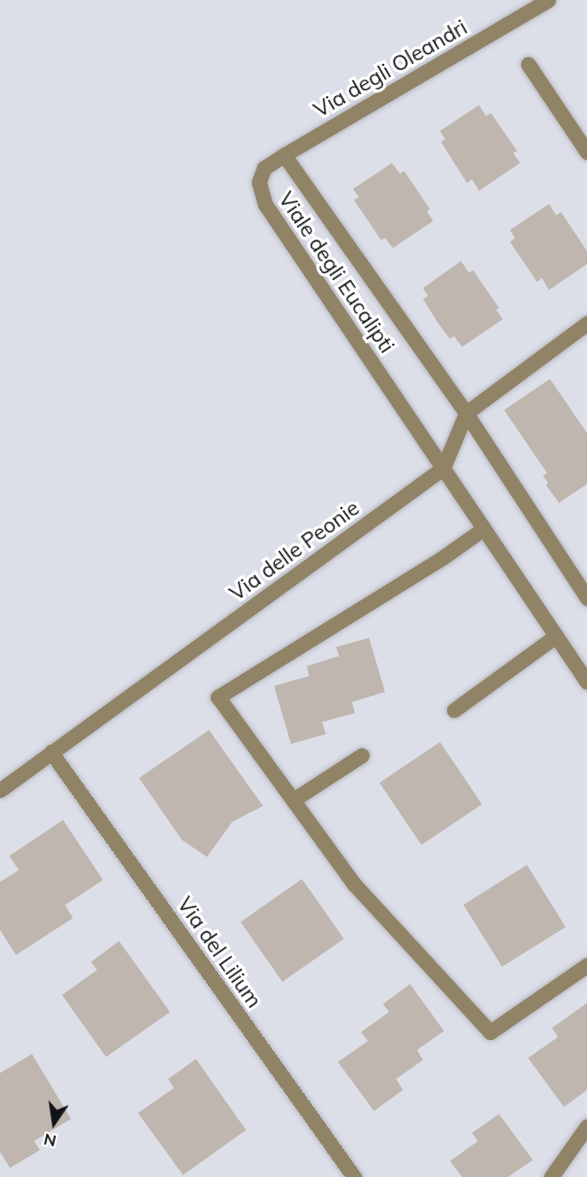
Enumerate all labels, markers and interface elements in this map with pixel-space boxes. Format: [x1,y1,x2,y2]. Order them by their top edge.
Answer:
street label: Via degli Oleandri [309,14,471,122]
street label: Viale degli Eucalipti [274,187,400,357]
street label: Via delle Peonie [224,495,364,605]
street label: Via del Lilium [173,892,267,1012]
north arrow [24,1093,84,1153]
text: N [42,1129,58,1152]

